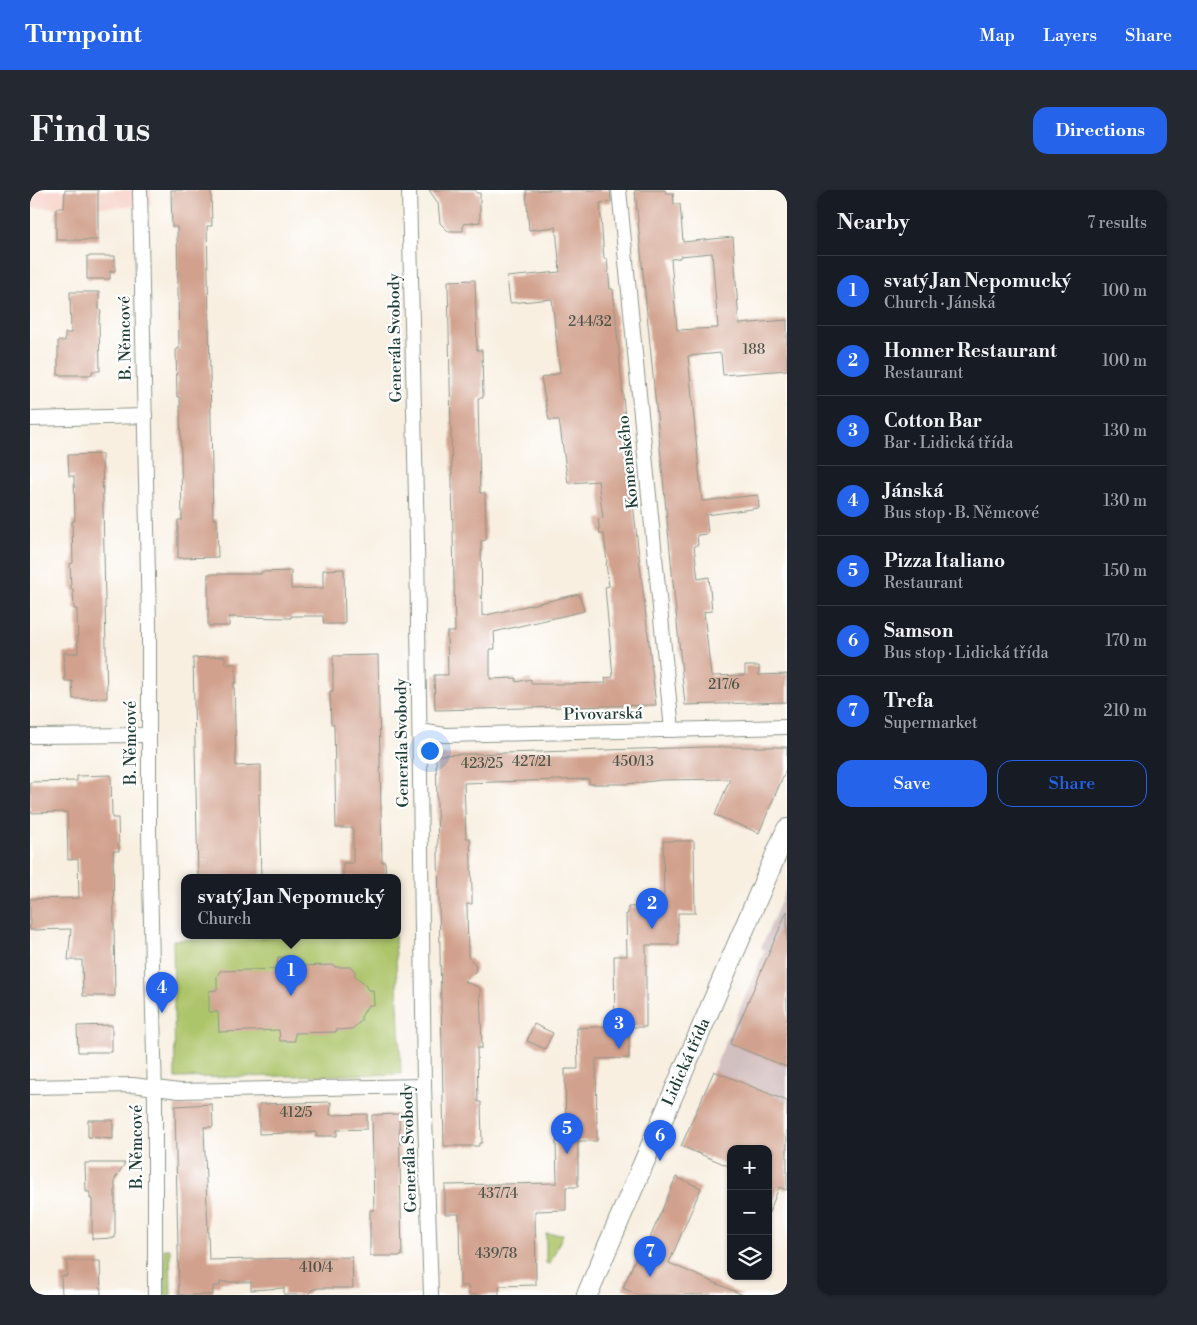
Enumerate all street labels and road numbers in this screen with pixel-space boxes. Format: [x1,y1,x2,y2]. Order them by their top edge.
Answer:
street label: Generála Svobody [384,273,406,403]
street label: B. Němcové [114,296,136,381]
street label: Komenského [613,414,643,510]
street label: Generála Svobody [391,678,413,808]
street label: B. Němcové [121,701,141,786]
street label: Pivovarská [563,703,644,725]
street label: Lidická třída [658,1014,715,1109]
street label: Generála Svobody [397,1083,421,1213]
street label: B. Němcové [127,1105,147,1190]

